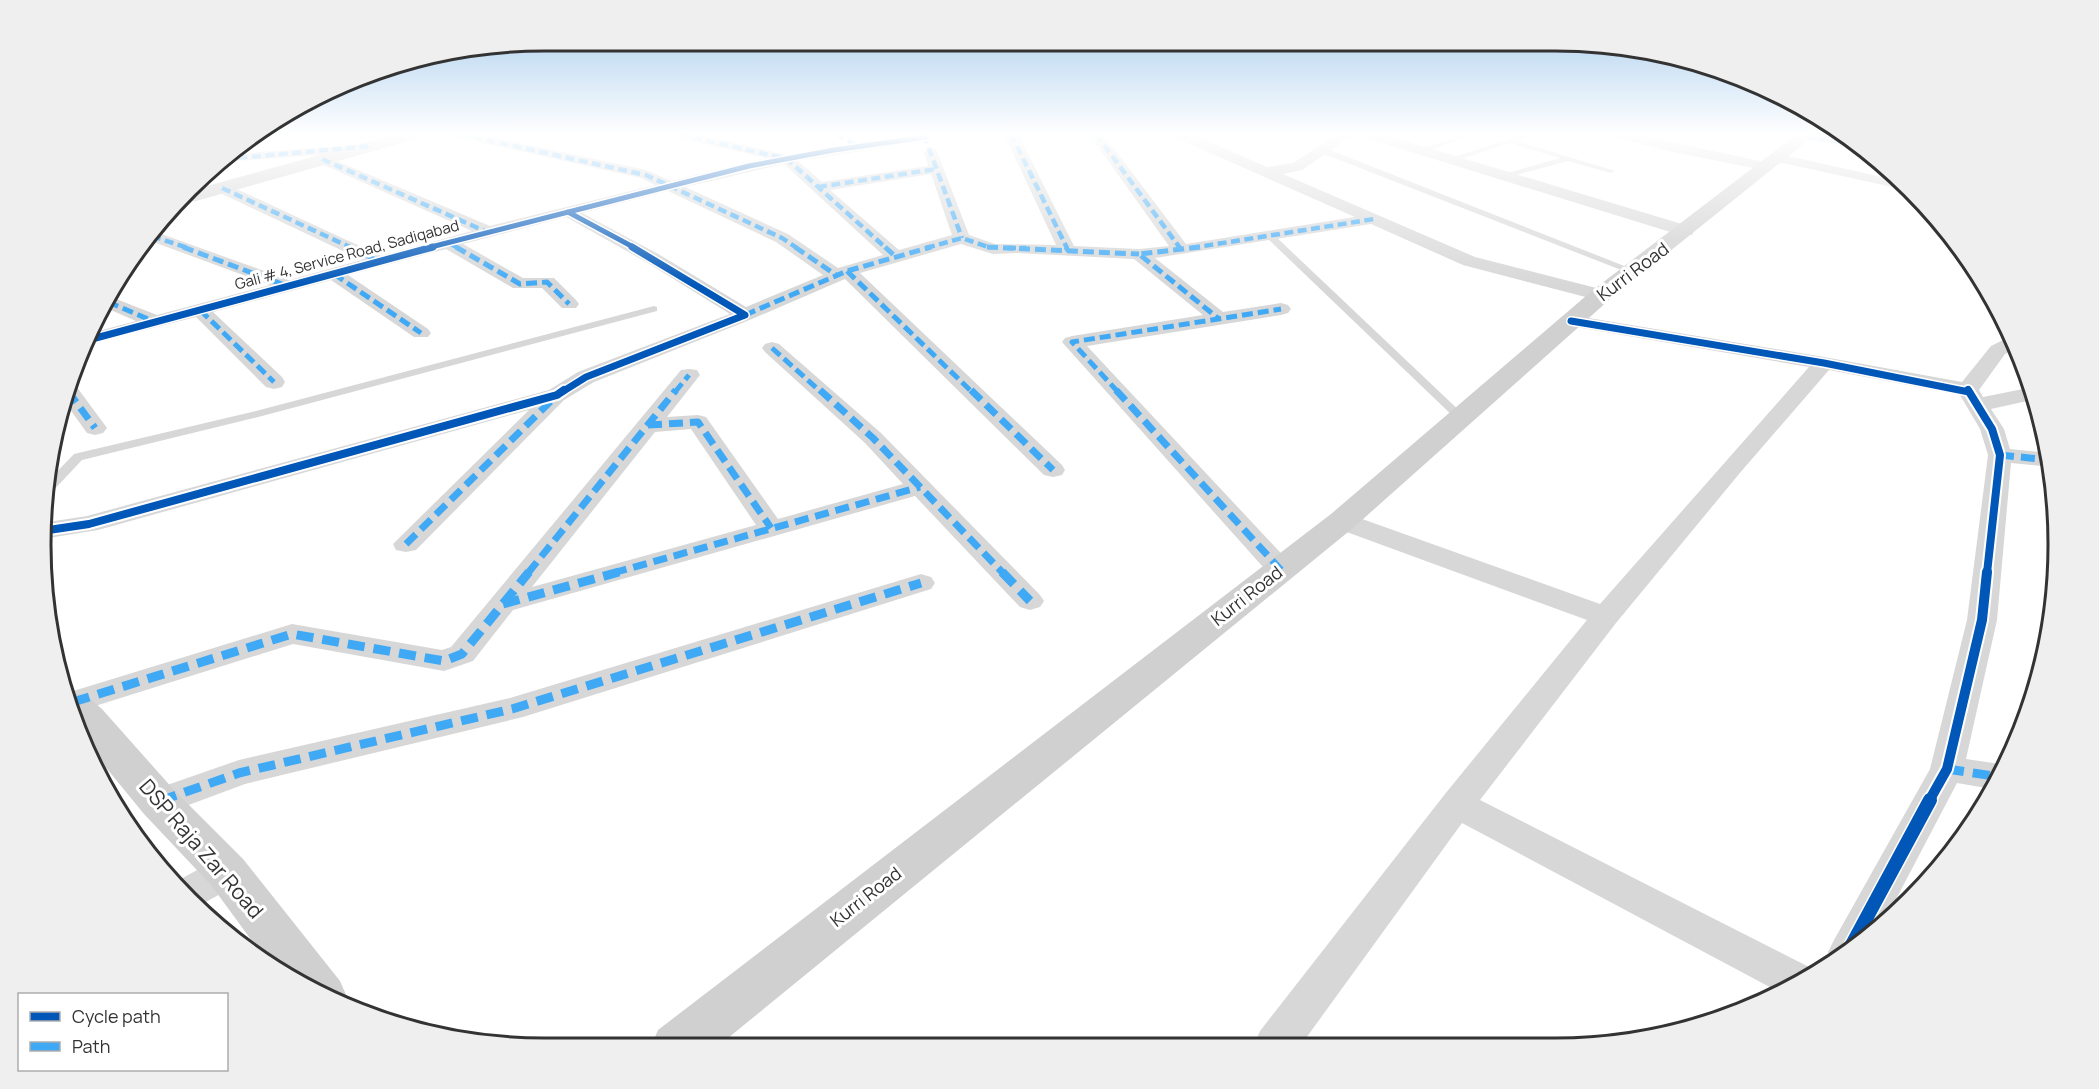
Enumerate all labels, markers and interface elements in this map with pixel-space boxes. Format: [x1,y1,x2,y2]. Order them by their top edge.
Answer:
street label: Gali # 4, Service Road, Sadiqabad [232,214,461,295]
street label: Kurri Road [1592,236,1673,306]
street label: Kurri Road [1206,560,1287,631]
street label: DSP Raja Zar Road [133,773,270,924]
street label: Kurri Road [825,861,906,932]
legend [18,993,228,1071]
text: Cycle path [72,1004,161,1028]
text: Path [72,1034,110,1058]

